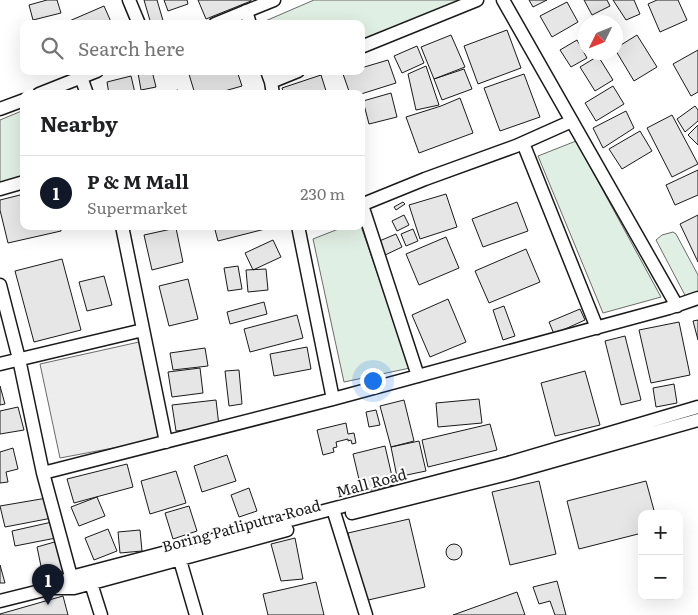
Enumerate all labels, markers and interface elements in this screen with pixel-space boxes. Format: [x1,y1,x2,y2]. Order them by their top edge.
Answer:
north arrow [578,15,623,60]
search box [20,20,365,75]
icon: search [38,34,66,62]
text: Search here [78,34,185,62]
text: Nearby [40,107,118,138]
text: P & M Mall [87,167,189,195]
text: 1 [53,181,59,205]
text: 230 m [300,181,345,205]
text: Supermarket [87,195,187,219]
your location [360,368,386,394]
street label: Mall Road [333,462,409,502]
street label: Boring Patliputra Road [159,493,323,557]
map controls [638,510,683,600]
button: + [638,510,683,555]
button: − [638,555,683,600]
pin: 1 [32,564,64,605]

